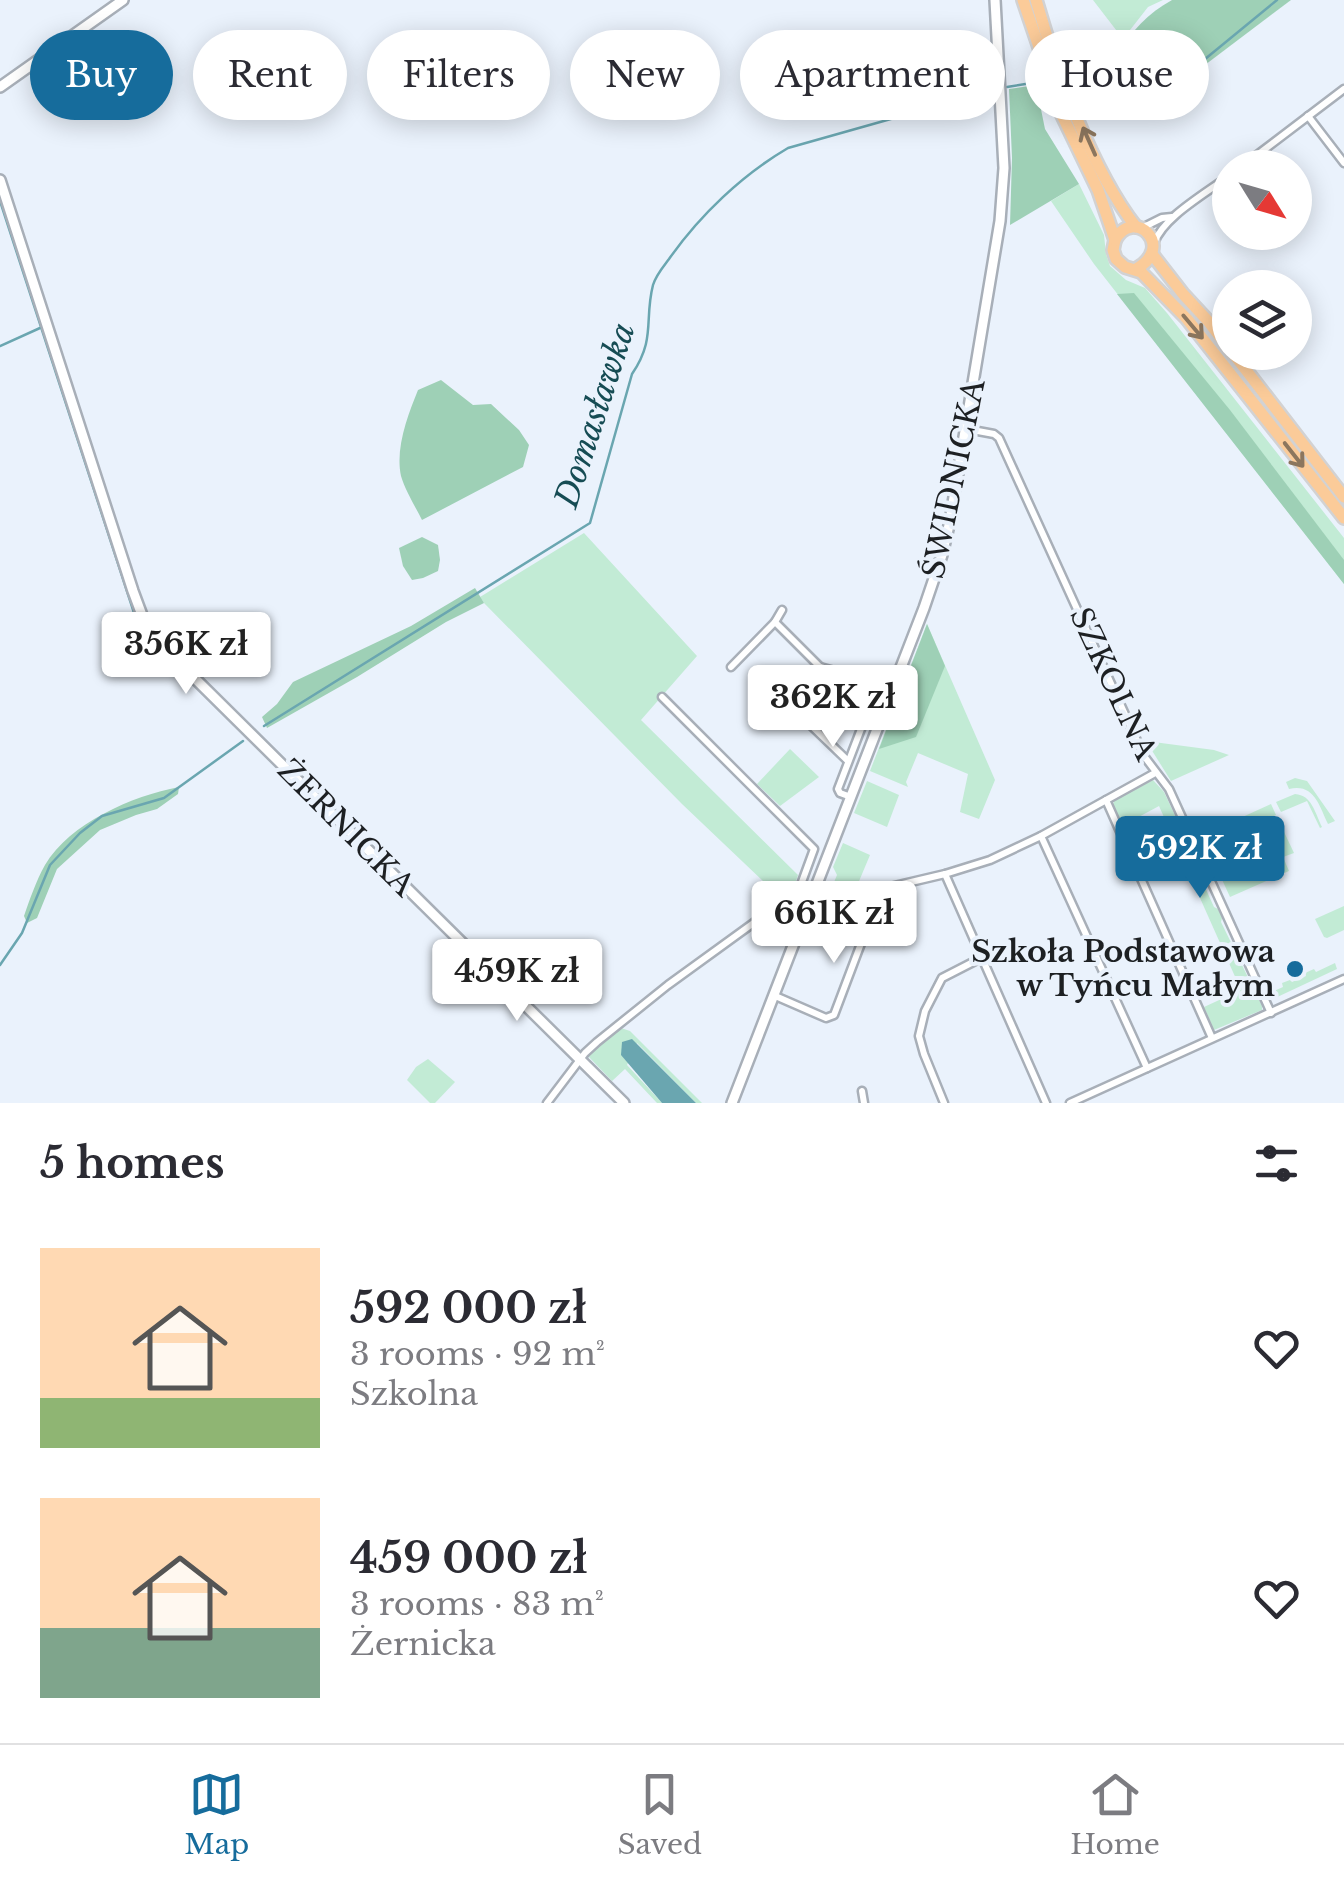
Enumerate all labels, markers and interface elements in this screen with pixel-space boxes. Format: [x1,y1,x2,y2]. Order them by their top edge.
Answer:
chip: Buy [30,30,173,120]
chip: Rent [193,30,347,120]
chip: Filters [367,30,550,120]
chip: New [570,30,720,120]
chip: Apartment [740,30,1005,120]
chip: House [1025,30,1209,120]
one-way arrow [1079,126,1097,157]
north arrow [1212,150,1312,250]
map controls [1212,150,1312,370]
button: layers [1212,270,1312,370]
one-way arrow [1182,314,1205,339]
water label: Domasławka [546,318,644,513]
street label: ŚWIDNICKA [914,375,993,582]
one-way arrow [1283,441,1305,467]
street label: SZKOLNA [1062,602,1165,767]
pin: 356K zł [94,612,278,697]
text: 356K zł [124,624,248,664]
pin: 362K zł [741,665,925,750]
text: 362K zł [770,677,896,717]
street label: ŻERNICKA [270,752,423,904]
pin: 592K zł [1108,816,1292,901]
text: 592K zł [1137,828,1263,868]
pin: 661K zł [742,881,926,966]
text: 661K zł [774,893,894,933]
place label: Szkoła Podstawowa w Tyńcu Małym [971,933,1275,1004]
pin: 459K zł [425,939,609,1024]
text: 459K zł [454,951,580,991]
marker: Szkoła Podstawowa w Tyńcu Małym [1284,958,1306,980]
icon: filters [1249,1136,1304,1191]
text: 5 homes [40,1137,224,1189]
text: 592 000 zł [350,1282,587,1334]
icon: home [120,1288,240,1408]
icon: heart [1249,1321,1304,1376]
text: 3 rooms · 92 m² [350,1334,605,1374]
text: Szkolna [350,1374,478,1414]
text: 459 000 zł [350,1532,588,1584]
icon: home [120,1538,240,1658]
icon: heart [1249,1571,1304,1626]
text: 3 rooms · 83 m² [350,1584,604,1624]
text: Żernicka [350,1624,496,1664]
tab: Map [184,1767,249,1862]
tab: Saved [618,1767,702,1862]
tab: Home [1070,1767,1160,1862]

